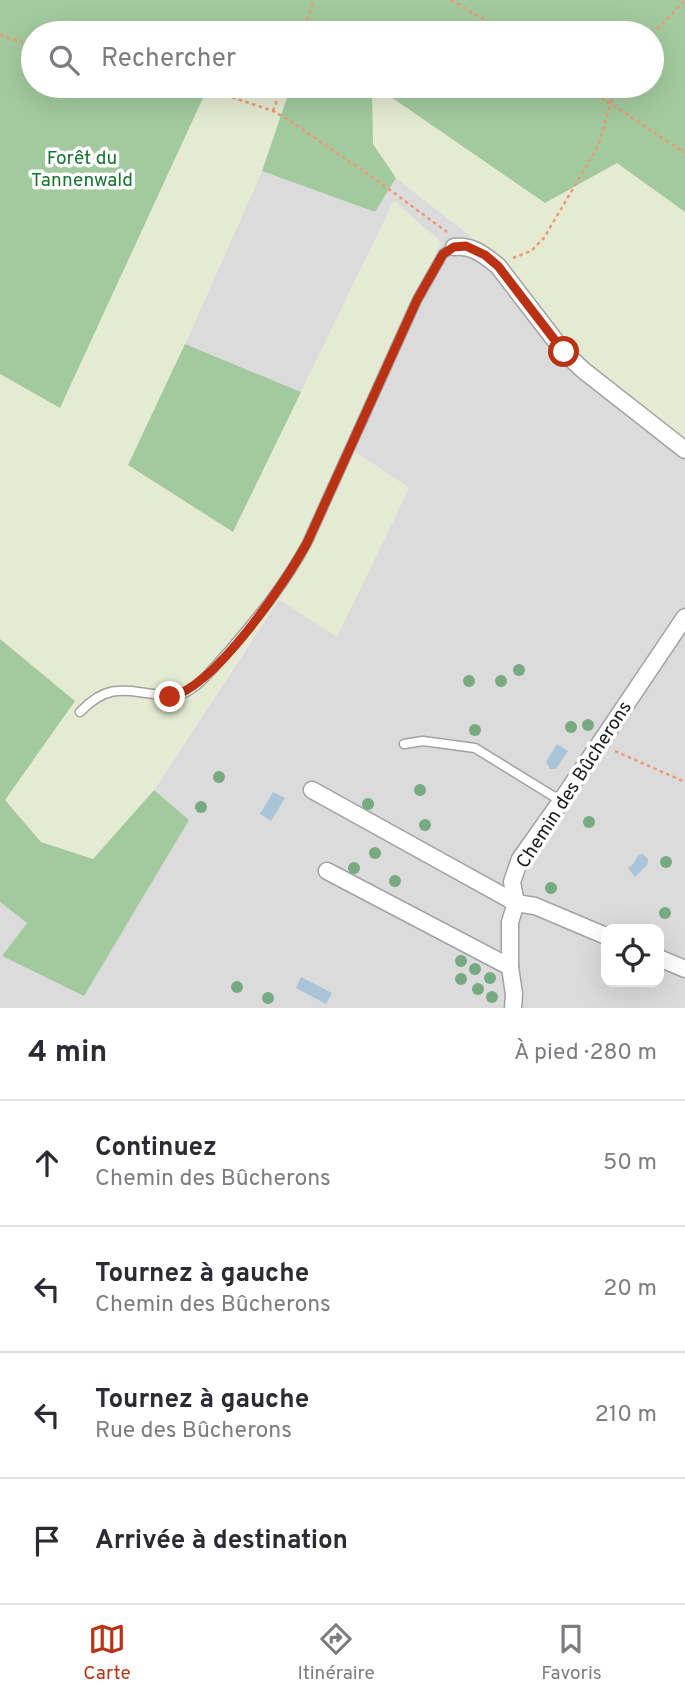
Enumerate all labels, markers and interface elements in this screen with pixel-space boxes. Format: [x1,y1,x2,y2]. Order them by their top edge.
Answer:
search box [21,21,664,98]
icon: search [45,41,83,79]
text: Rechercher [101,43,236,76]
park label: Forêt du Tannenwald [31,147,133,193]
route start [548,336,579,367]
route end [154,681,185,712]
street label: Chemin des Bûcherons [512,697,638,873]
map controls [601,924,664,987]
button: locate [601,924,664,987]
text: 4 min [28,1035,107,1072]
text: À pied · 280 m [514,1039,657,1068]
text: Continuez [95,1132,217,1165]
icon: ahead [28,1144,66,1182]
text: 50 m [603,1149,657,1178]
text: Chemin des Bûcherons [95,1165,331,1194]
text: Tournez à gauche [95,1258,309,1291]
icon: left [28,1270,66,1308]
text: 20 m [603,1275,657,1304]
text: Chemin des Bûcherons [95,1291,331,1320]
text: Tournez à gauche [95,1384,309,1417]
icon: left [28,1396,66,1434]
text: 210 m [595,1401,657,1430]
text: Rue des Bûcherons [95,1417,292,1446]
icon: arrive [28,1522,66,1560]
text: Arrivée à destination [95,1525,348,1558]
tab: Carte [83,1620,131,1686]
tab: Itinéraire [297,1620,375,1686]
tab: Favoris [541,1620,602,1686]

